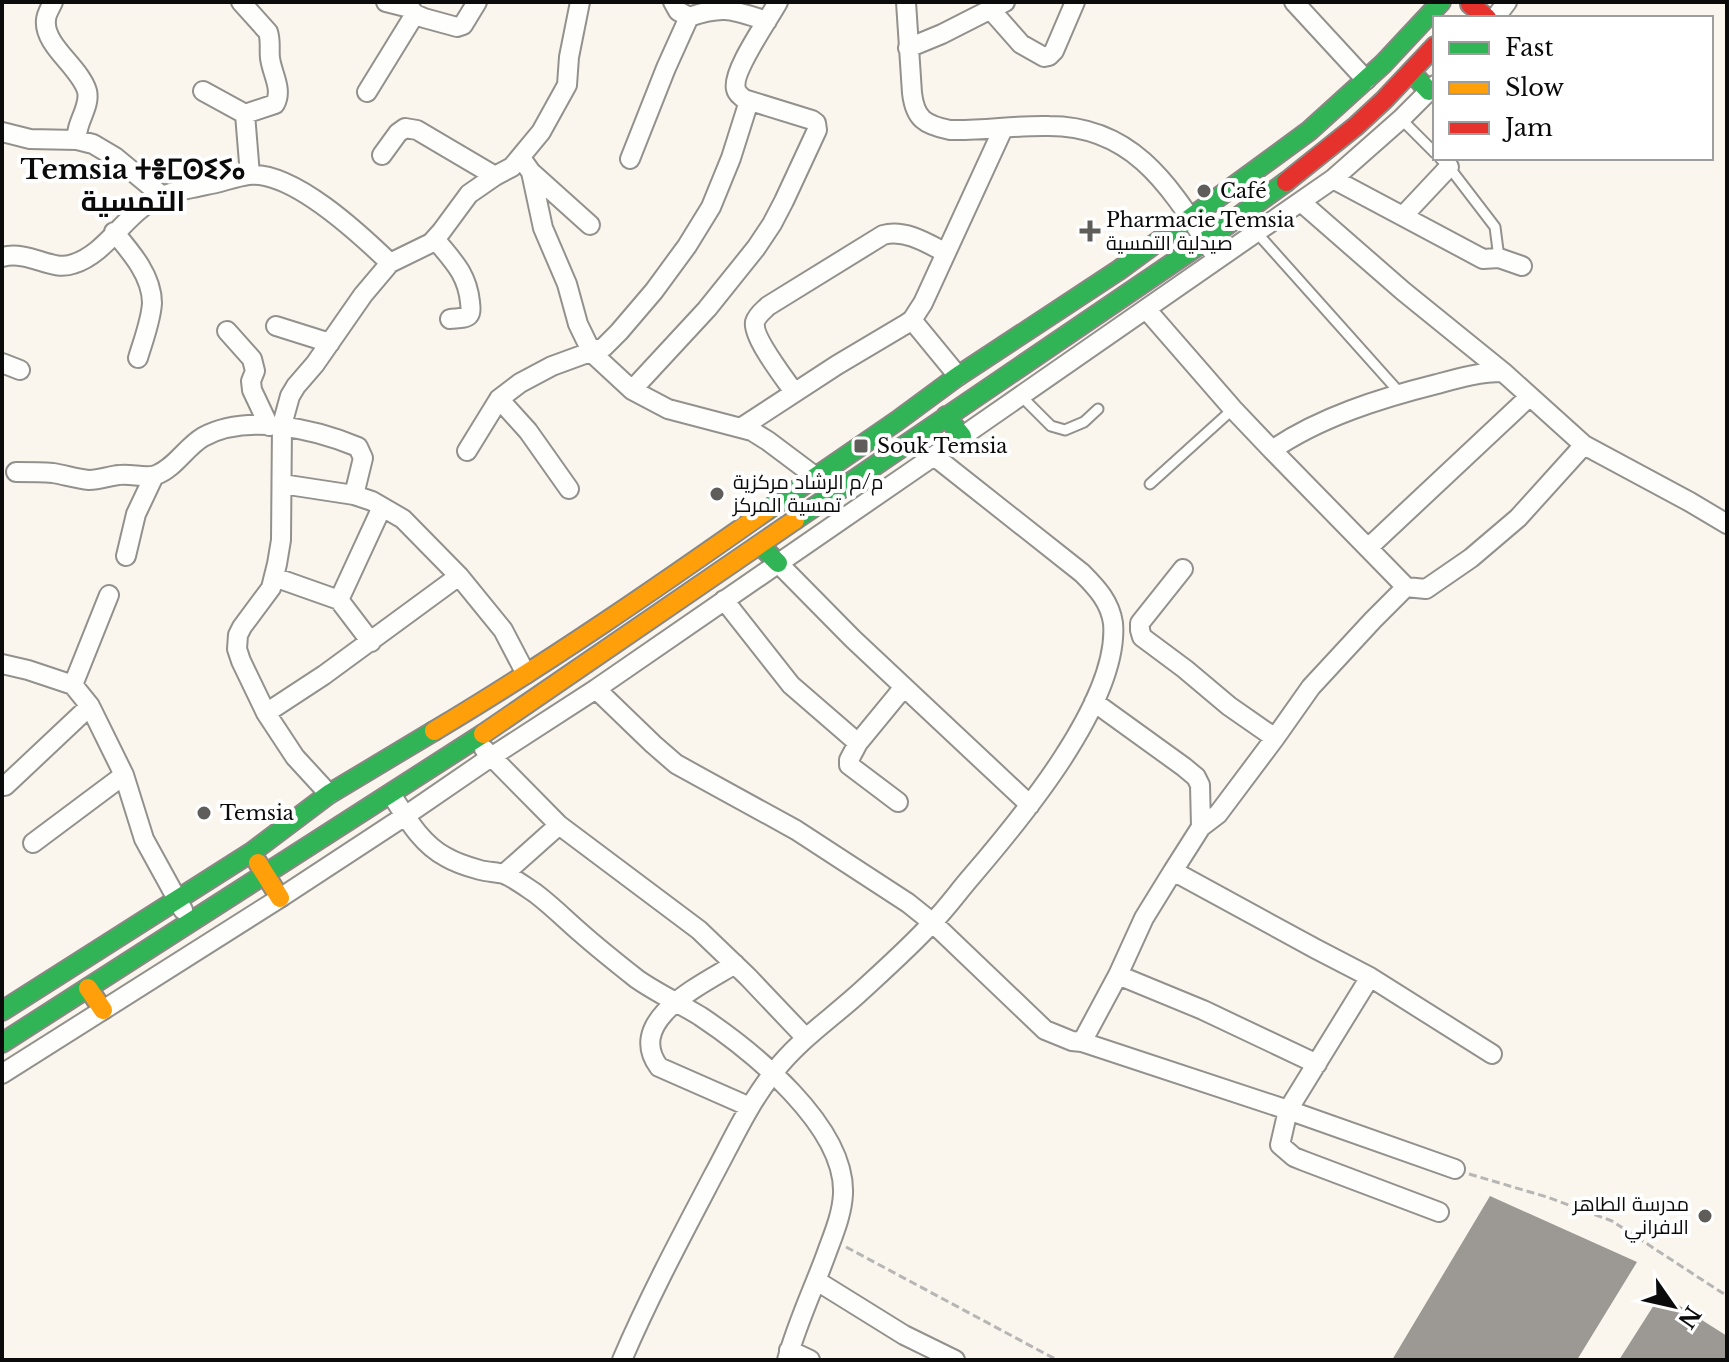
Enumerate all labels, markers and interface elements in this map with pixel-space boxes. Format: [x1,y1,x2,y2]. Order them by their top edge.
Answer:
legend [1433,16,1713,160]
text: Fast [1505,33,1553,62]
text: Slow [1505,73,1564,102]
text: Jam [1502,113,1553,142]
district label: Temsia ⵜⴻⵎⵙⵉⵢⴰ التمسية [21,152,245,219]
place label: Café [1220,179,1267,203]
marker: Café [1195,182,1213,200]
place label: Pharmacie Temsia صيدلية التمسية [1106,208,1296,255]
marker: Pharmacie Temsia صيدلية التمسية [1081,222,1099,240]
place label: Souk Temsia [877,434,1008,458]
marker: Souk Temsia [852,437,870,455]
place label: م/م الرشاد مركزية تمسية المركز [732,470,884,517]
marker: م/م الرشاد مركزية تمسية المركز [708,485,726,503]
place label: Temsia [220,801,295,825]
marker: Temsia [195,804,213,822]
place label: مدرسة الطاهر الافراني [1572,1192,1689,1243]
marker: مدرسة الطاهر الافراني [1696,1207,1714,1225]
north arrow [1633,1266,1713,1346]
text: N [1672,1301,1706,1333]

